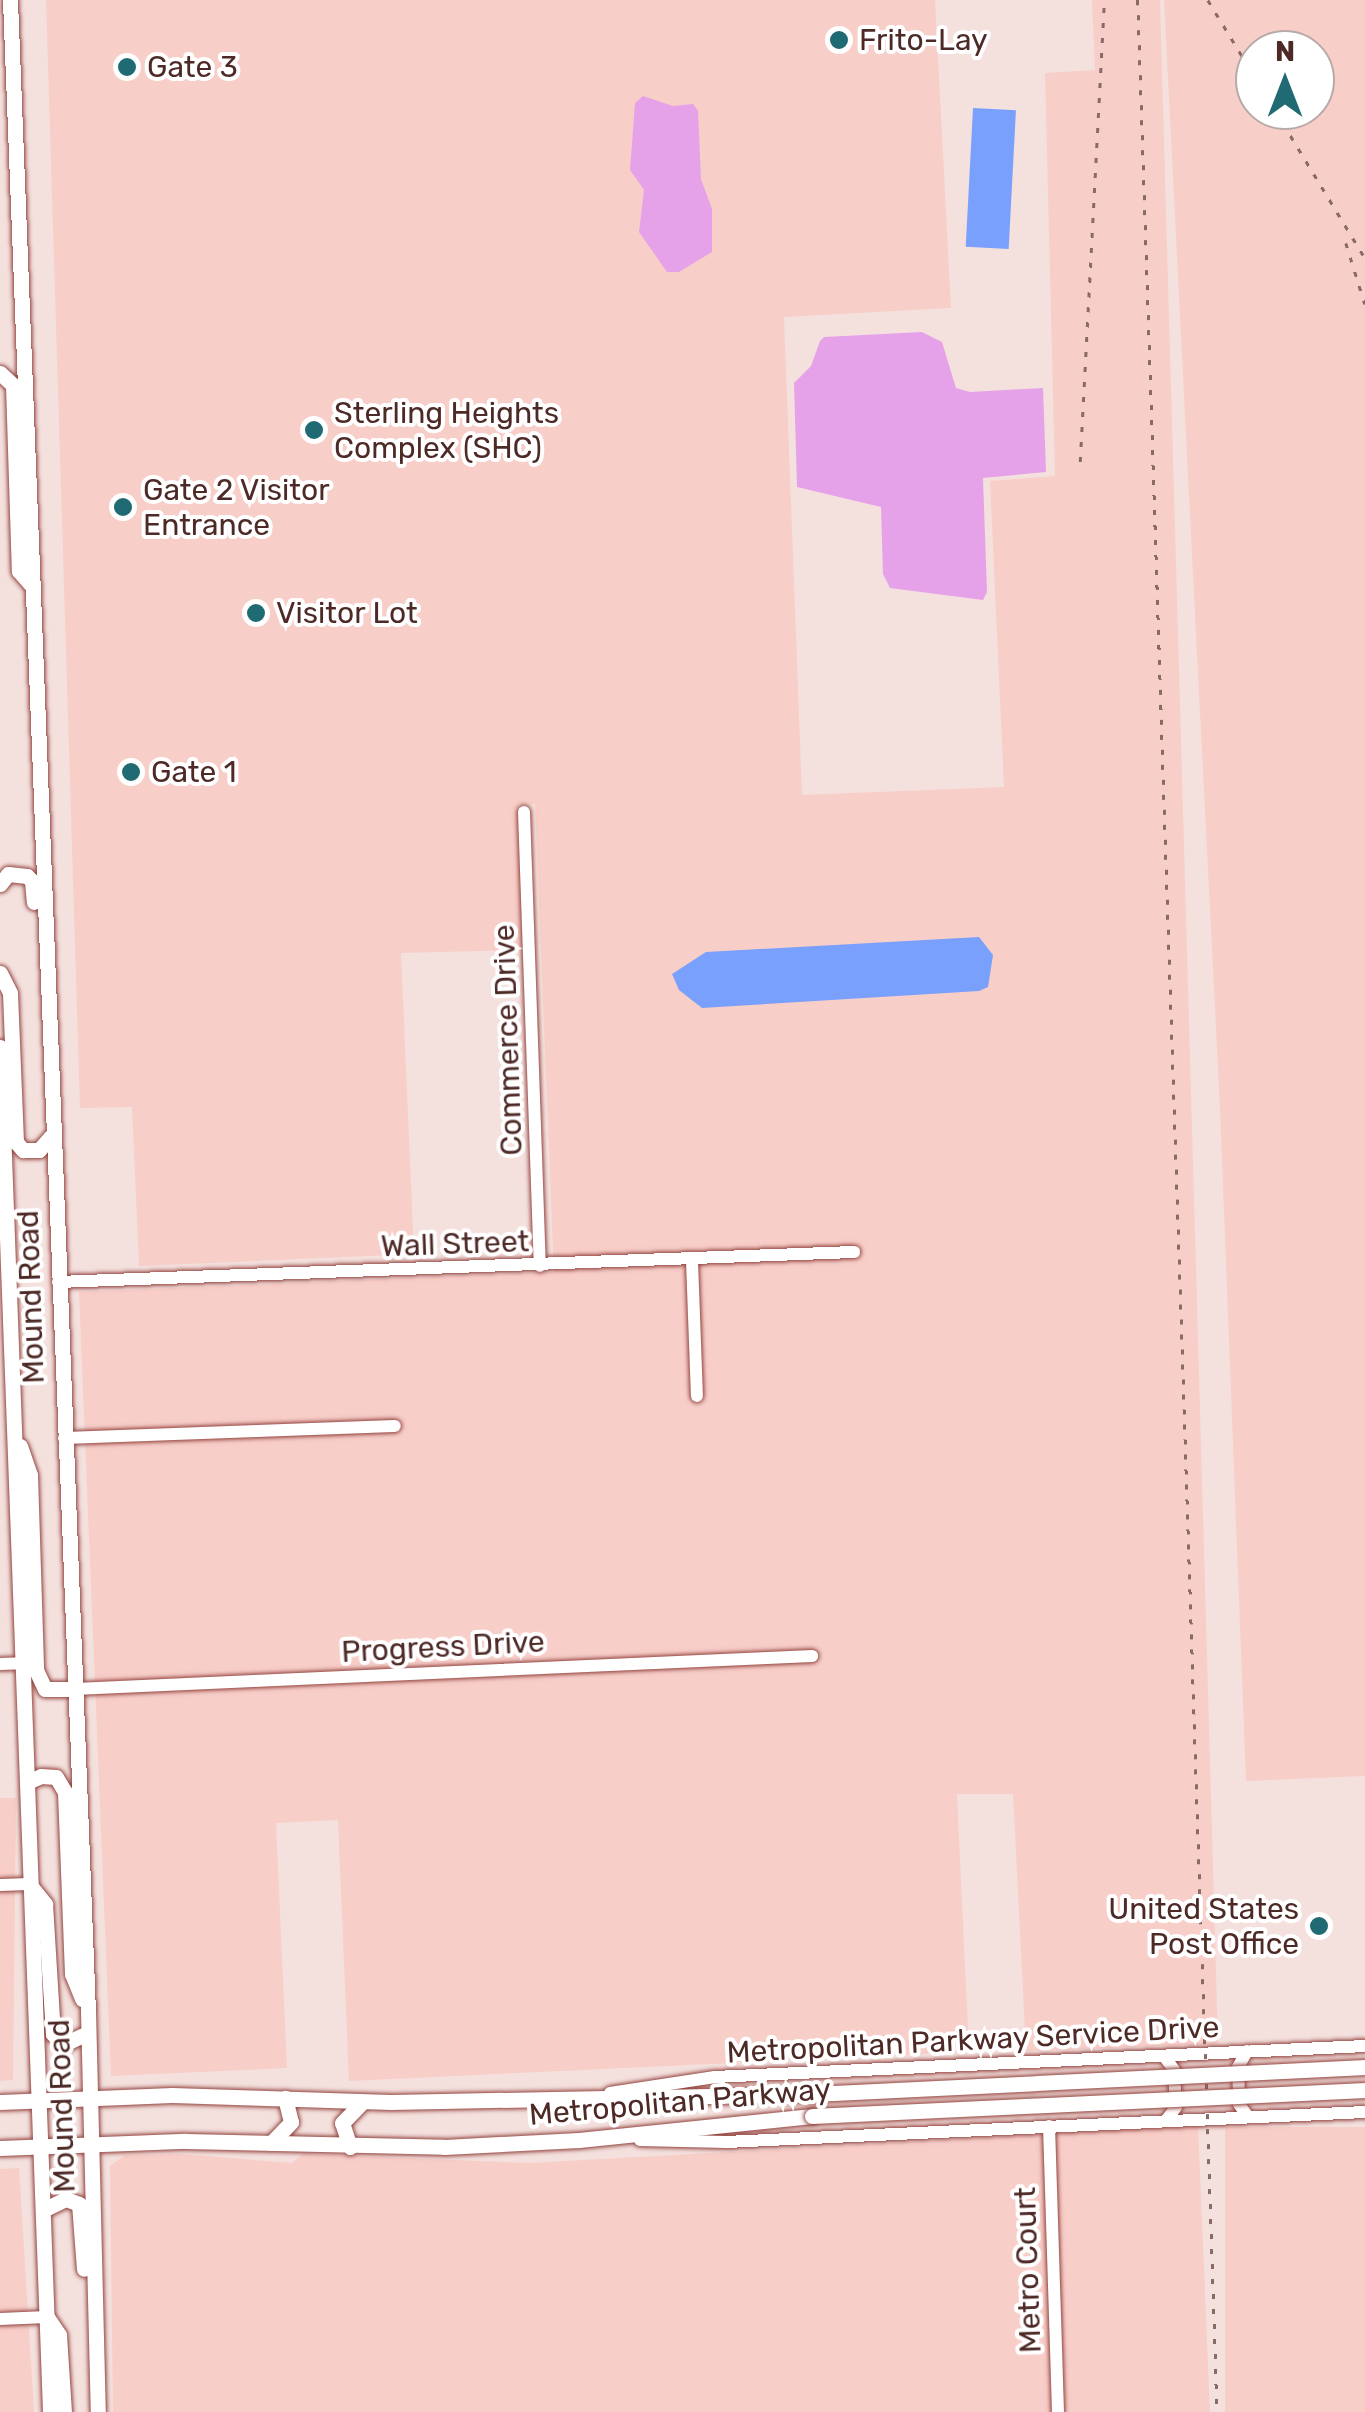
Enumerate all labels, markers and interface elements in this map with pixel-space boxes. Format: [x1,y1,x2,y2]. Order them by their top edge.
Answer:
place label: Frito-Lay [859,22,988,58]
marker: Frito-Lay [828,29,850,51]
north arrow [1235,30,1335,130]
text: N [1275,35,1295,68]
place label: Gate 3 [147,49,238,85]
marker: Gate 3 [116,56,138,78]
place label: Sterling Heights Complex (SHC) [334,395,559,466]
marker: Sterling Heights Complex (SHC) [303,419,325,441]
place label: Gate 2 Visitor Entrance [143,472,330,542]
marker: Gate 2 Visitor Entrance [112,496,134,518]
place label: Visitor Lot [276,595,418,631]
marker: Visitor Lot [245,602,267,624]
place label: Gate 1 [151,754,237,790]
marker: Gate 1 [120,761,142,783]
street label: Commerce Drive [486,924,530,1156]
street label: Mound Road [10,1210,52,1384]
street label: Wall Street [380,1223,530,1265]
street label: Progress Drive [340,1624,546,1670]
place label: United States Post Office [1108,1891,1299,1962]
marker: United States Post Office [1308,1915,1330,1937]
street label: Metropolitan Parkway Service Drive [725,2009,1221,2071]
street label: Mound Road [41,2019,83,2193]
street label: Metropolitan Parkway [528,2071,832,2133]
street label: Metro Court [1007,2186,1049,2354]

